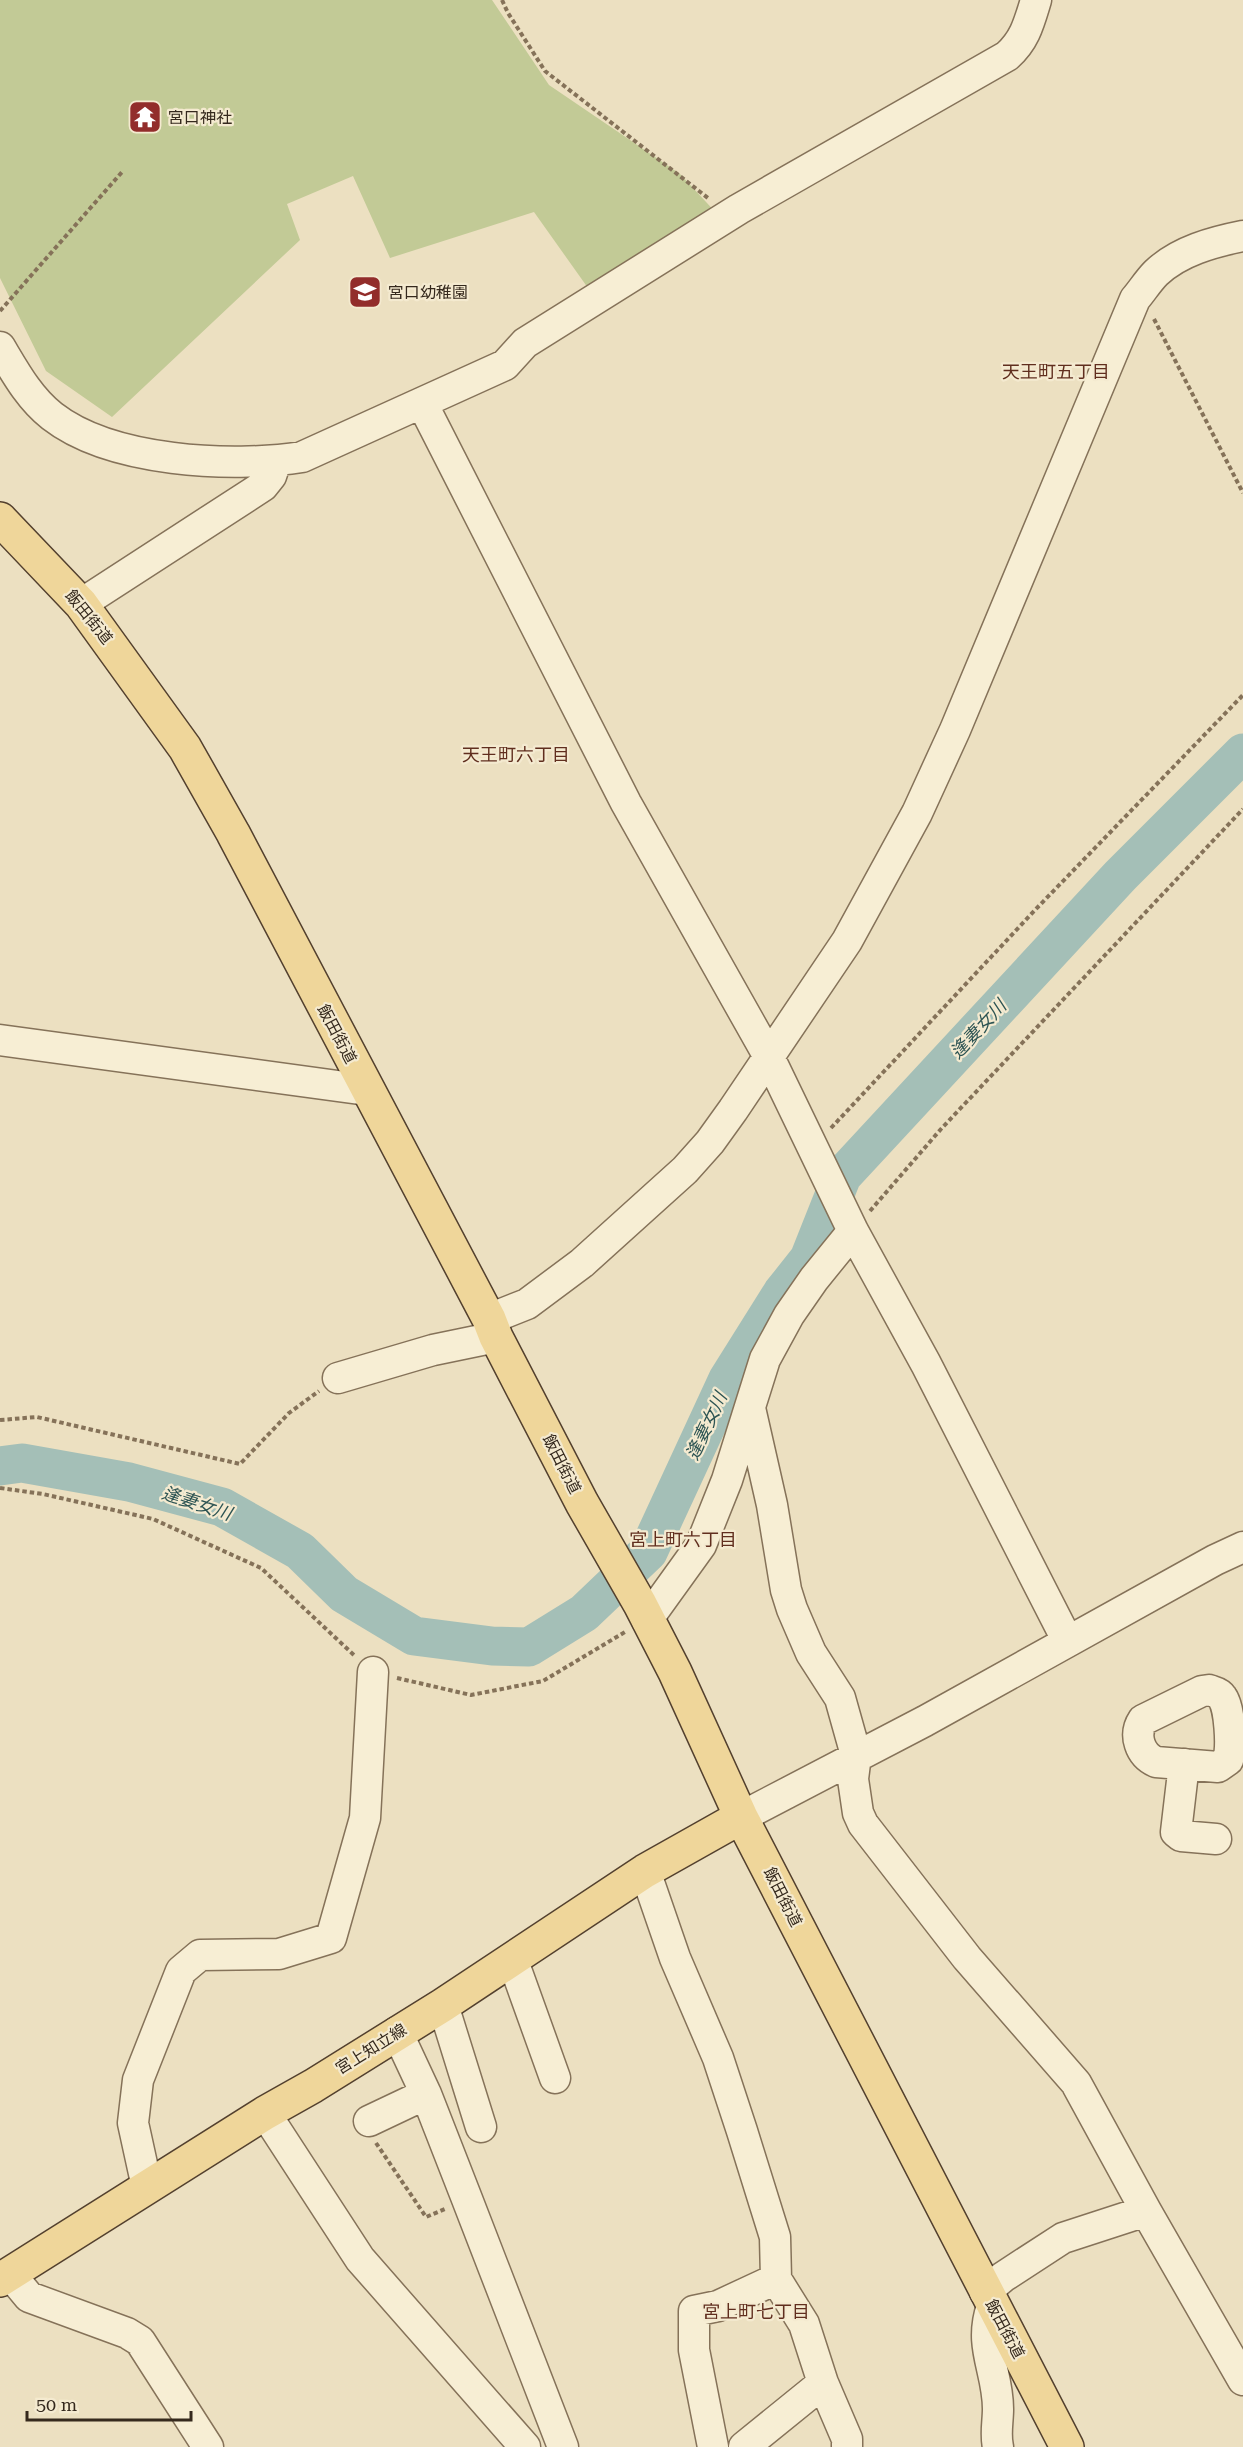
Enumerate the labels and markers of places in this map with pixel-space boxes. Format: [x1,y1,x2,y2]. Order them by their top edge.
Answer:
temple icon: 宮口神社 [127,99,163,135]
place label: 宮口神社 [168,108,232,127]
school or university icon: 宮口幼稚園 [347,274,383,310]
place label: 宮口幼稚園 [388,283,468,302]

